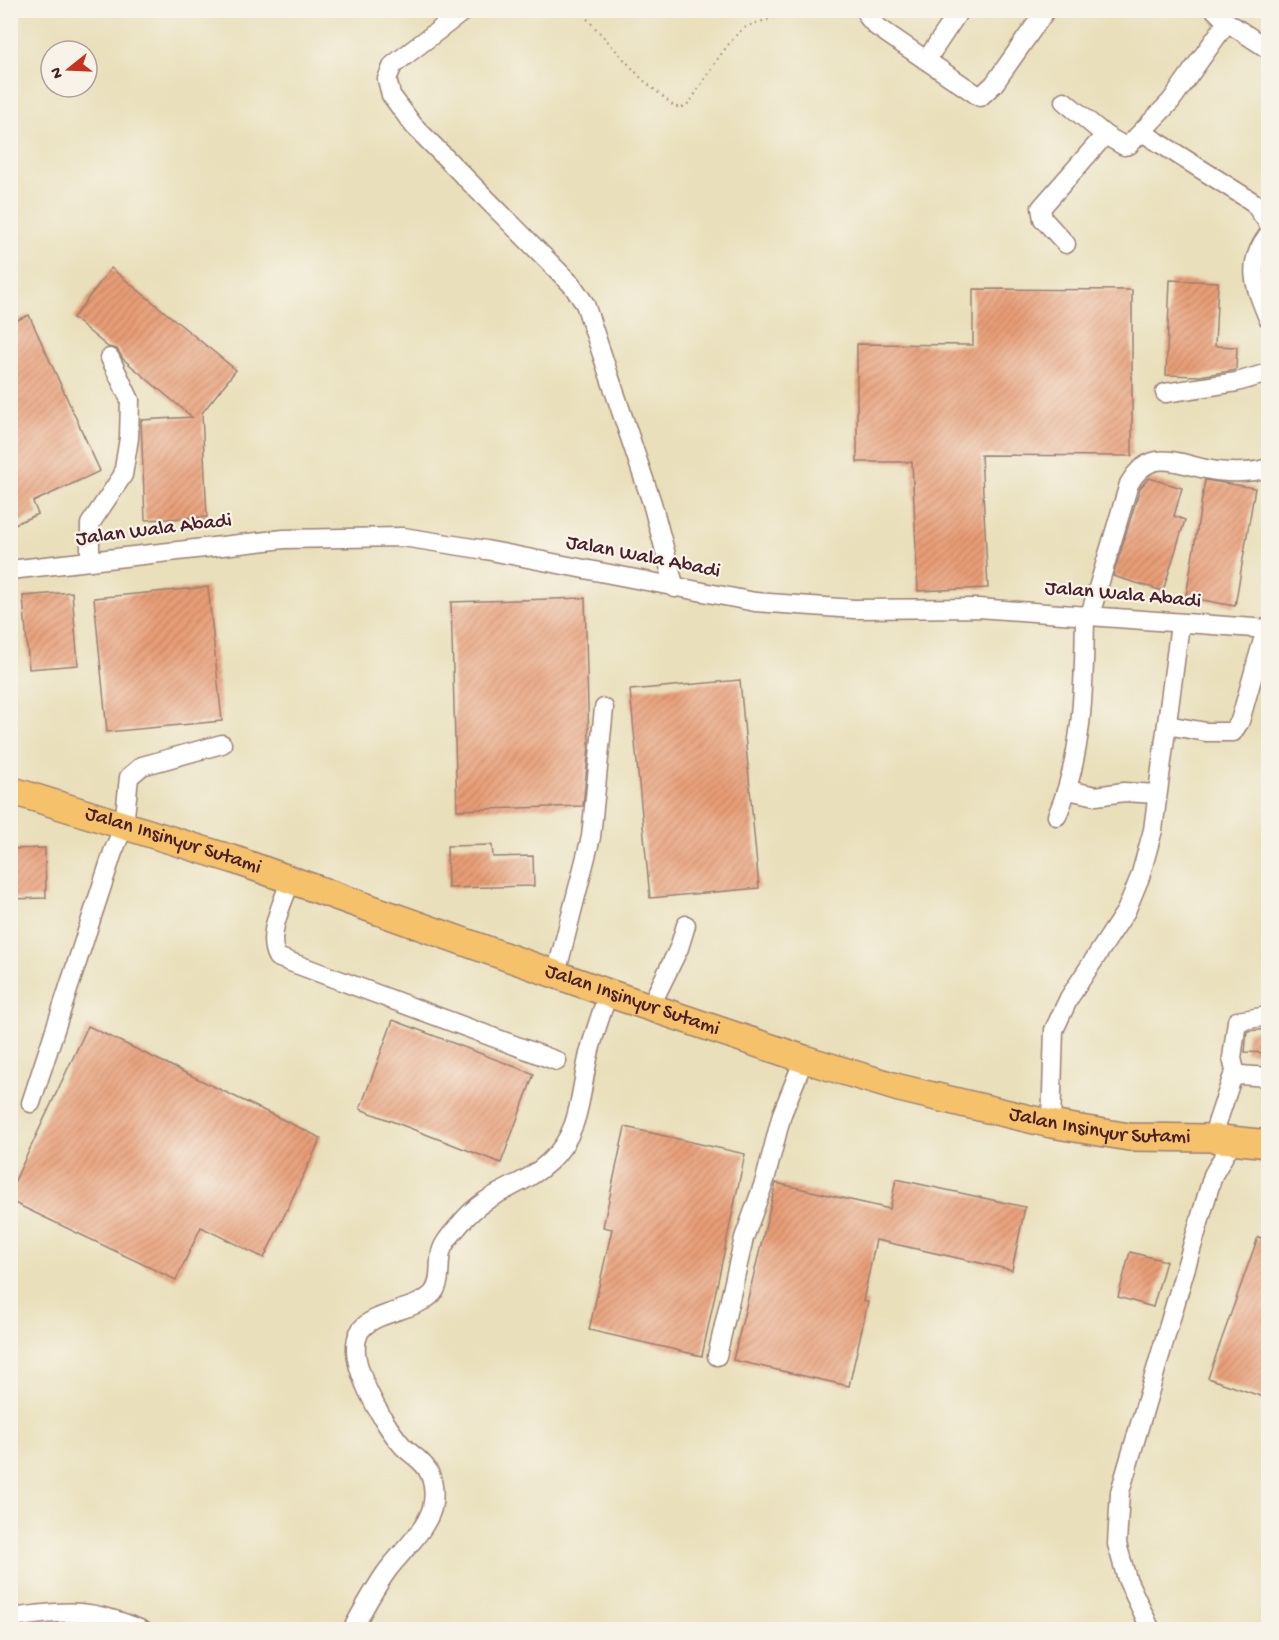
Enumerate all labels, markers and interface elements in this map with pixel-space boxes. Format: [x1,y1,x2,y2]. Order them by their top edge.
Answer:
north arrow [39,39,99,99]
text: N [47,64,69,80]
street label: Jalan Wala Abadi [75,509,233,553]
street label: Jalan Wala Abadi [564,531,722,585]
street label: Jalan Wala Abadi [1044,577,1202,615]
street label: Jalan Insinyur Sutami [82,802,265,881]
street label: Jalan Insinyur Sutami [541,959,723,1042]
street label: Jalan Insinyur Sutami [1007,1102,1191,1150]

